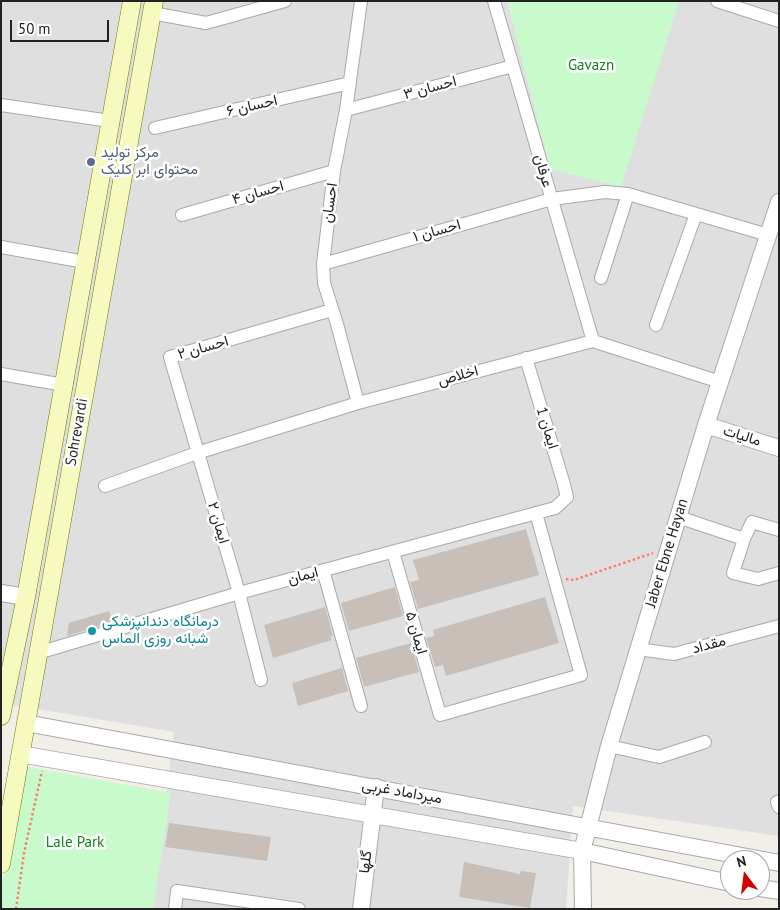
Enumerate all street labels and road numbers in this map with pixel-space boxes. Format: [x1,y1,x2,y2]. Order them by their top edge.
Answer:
street label: احسان ۳ [402,72,458,104]
street label: احسان ۶ [225,91,279,121]
street label: عرفان [530,152,556,190]
street label: احسان ۴ [230,177,286,209]
street label: احسان [318,182,342,224]
street label: احسان ۱ [411,216,463,246]
street label: احسان ۲ [175,332,231,364]
street label: اخلاص [436,362,480,390]
street label: Sohrevardi [62,397,92,467]
street label: ایمان 1 [532,405,562,451]
street label: مالیات [721,422,763,450]
street label: Jaber Ebne Hayan [642,496,692,610]
street label: ایمان ۲ [203,500,233,546]
street label: ایمان [286,563,320,589]
street label: ایمان ۵ [401,610,431,656]
street label: مقداد [690,632,728,658]
street label: میرداماد غربی [360,776,444,808]
street label: گلها [356,850,376,874]

